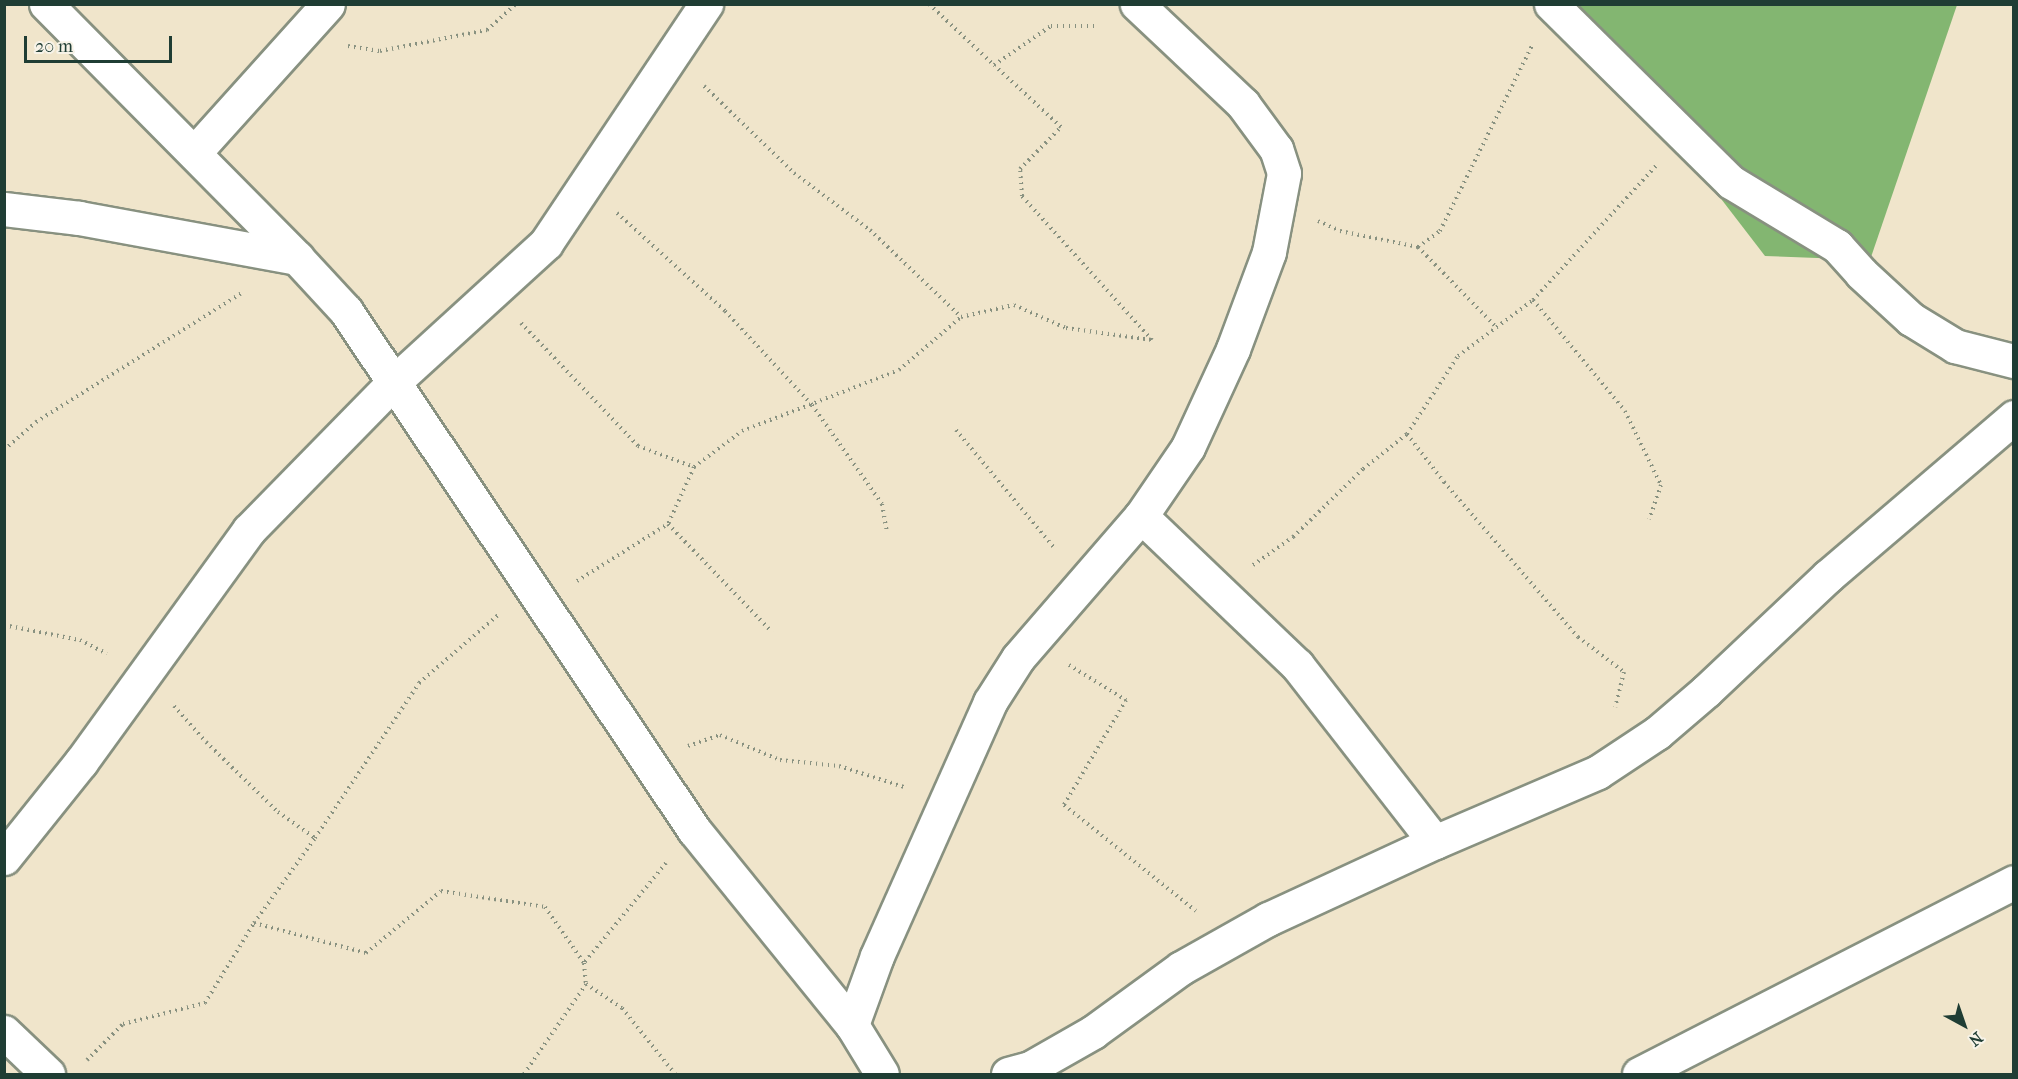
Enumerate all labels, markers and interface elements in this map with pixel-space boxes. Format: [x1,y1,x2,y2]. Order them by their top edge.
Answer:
scale bar [27,24,176,62]
text: 20 m [35,36,73,57]
north arrow [1934,995,1994,1055]
text: N [1965,1028,1987,1050]

